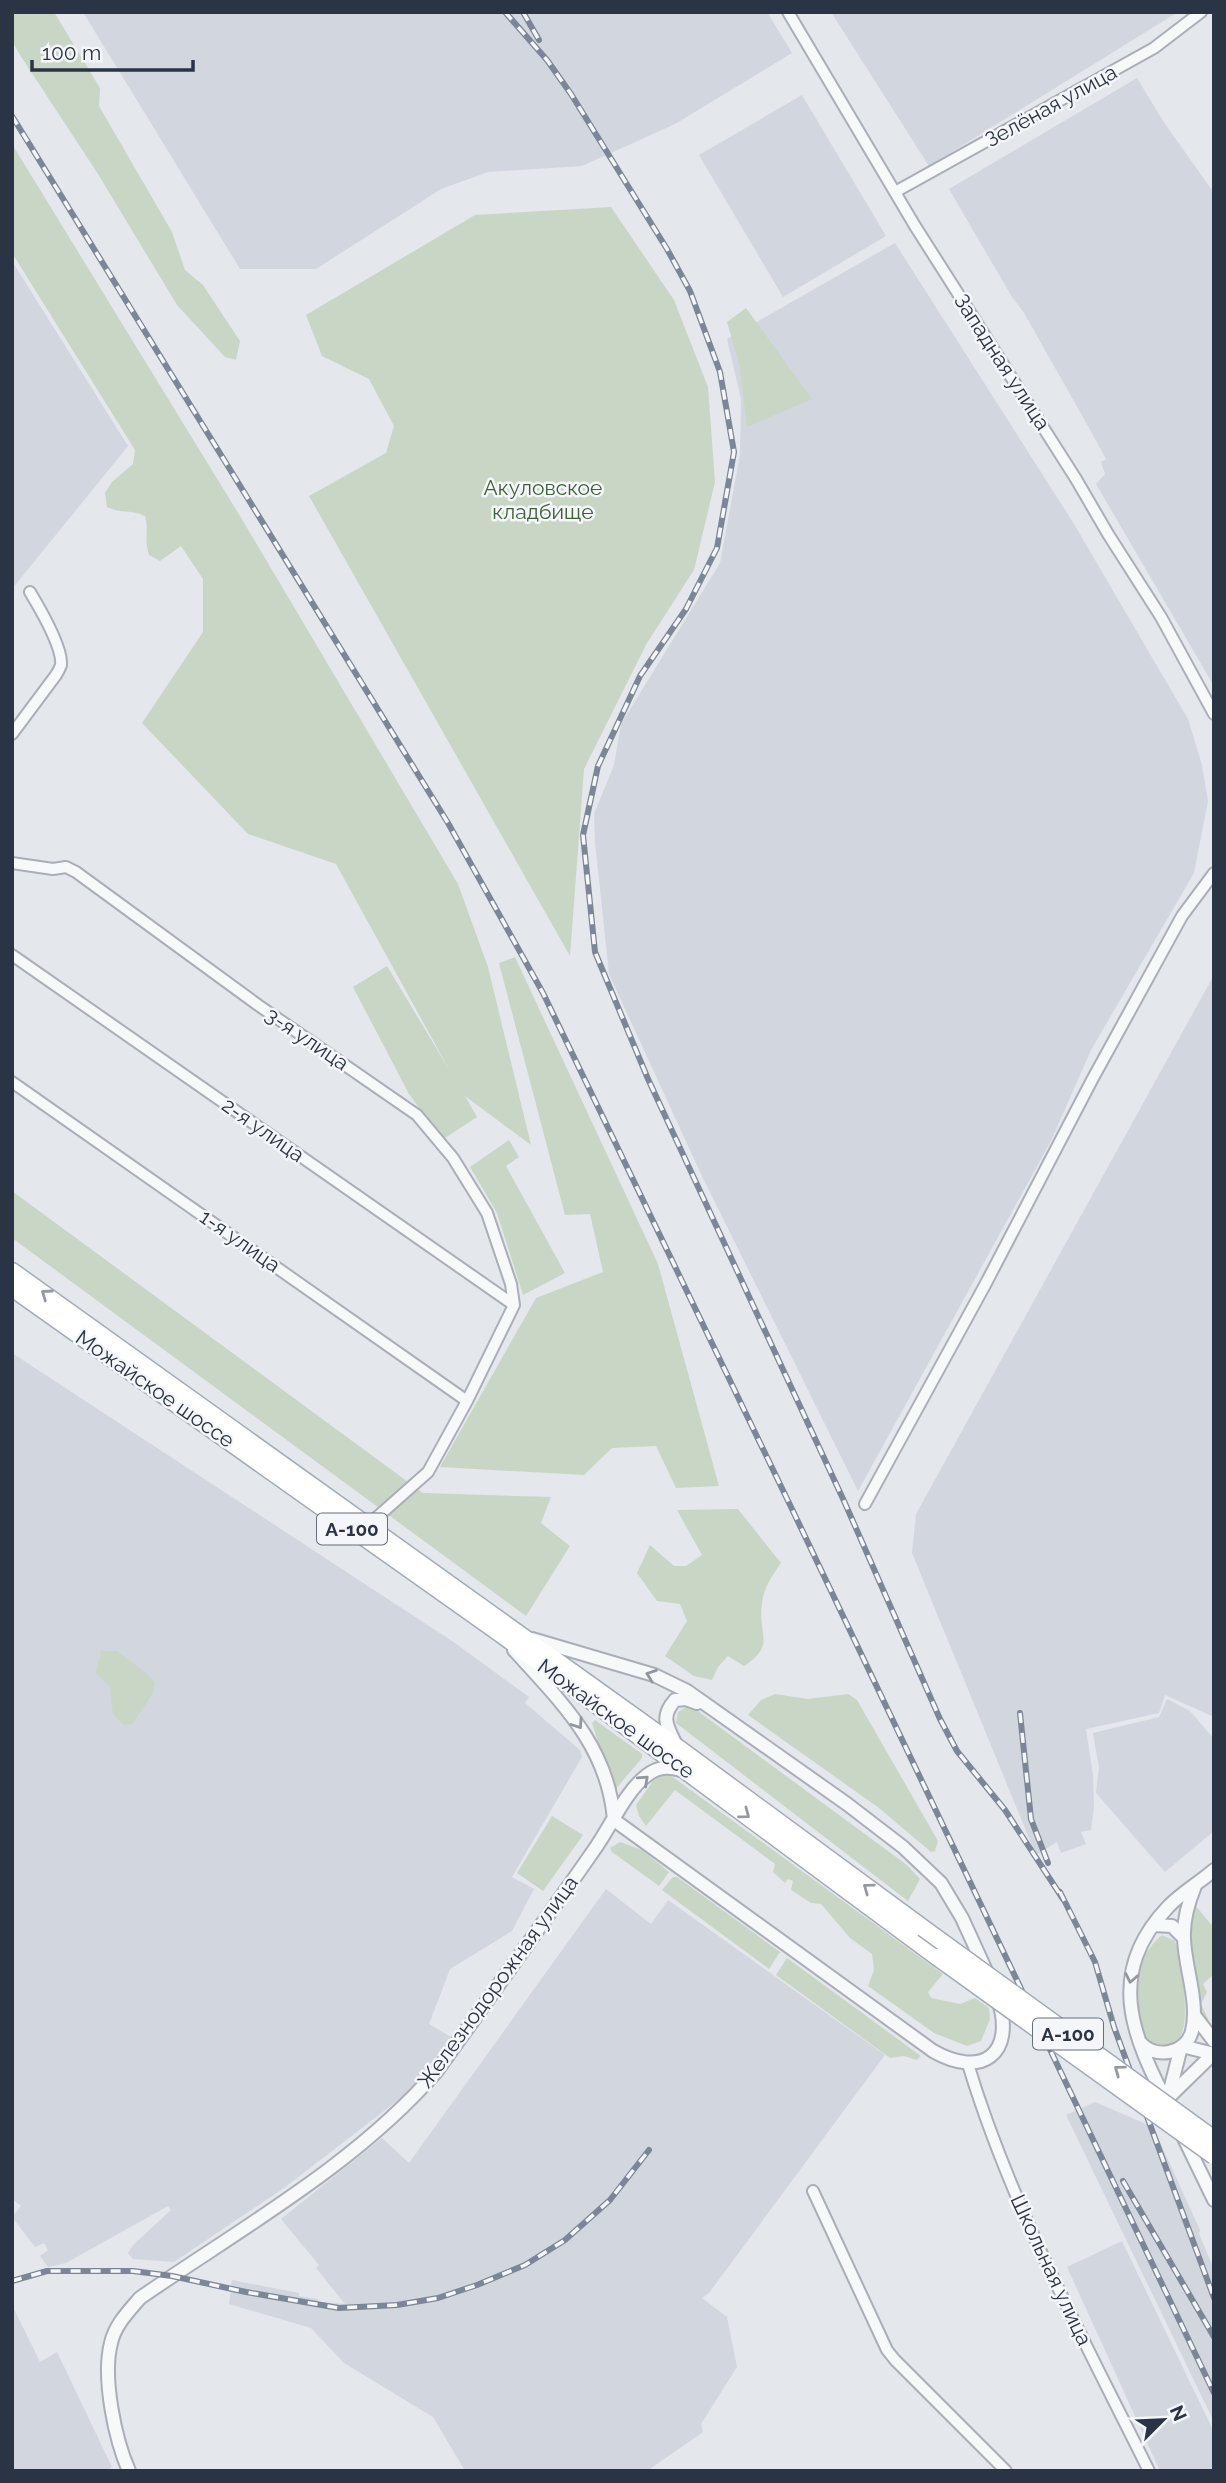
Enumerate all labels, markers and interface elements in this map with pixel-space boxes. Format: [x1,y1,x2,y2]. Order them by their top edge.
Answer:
scale bar [32,28,192,72]
text: 100 m [42,40,101,65]
street label: Зелёная улица [980,59,1121,152]
street label: Западная улица [949,289,1056,434]
park label: Акуловское кладбище [484,475,602,524]
street label: 3-я улица [261,1002,354,1076]
street label: 2-я улица [217,1092,309,1167]
street label: 1-я улица [195,1204,285,1277]
one-way arrow [41,1290,54,1302]
street label: Можайское шоссе [71,1325,239,1453]
road number: А-100 [317,1513,387,1544]
street label: Можайское шоссе [533,1653,700,1784]
one-way arrow [645,1669,657,1683]
one-way arrow [570,1716,582,1729]
one-way arrow [636,1776,649,1788]
one-way arrow [737,1805,749,1818]
street label: Железнодорожная улица [412,1871,583,2093]
one-way arrow [863,1884,876,1896]
one-way arrow [1124,1972,1139,1984]
road number: А-100 [1033,2018,1103,2050]
one-way arrow [1114,2066,1127,2078]
street label: Школьная улица [1006,2190,1097,2349]
north arrow [1128,2385,1198,2455]
text: N [1166,2402,1192,2424]

